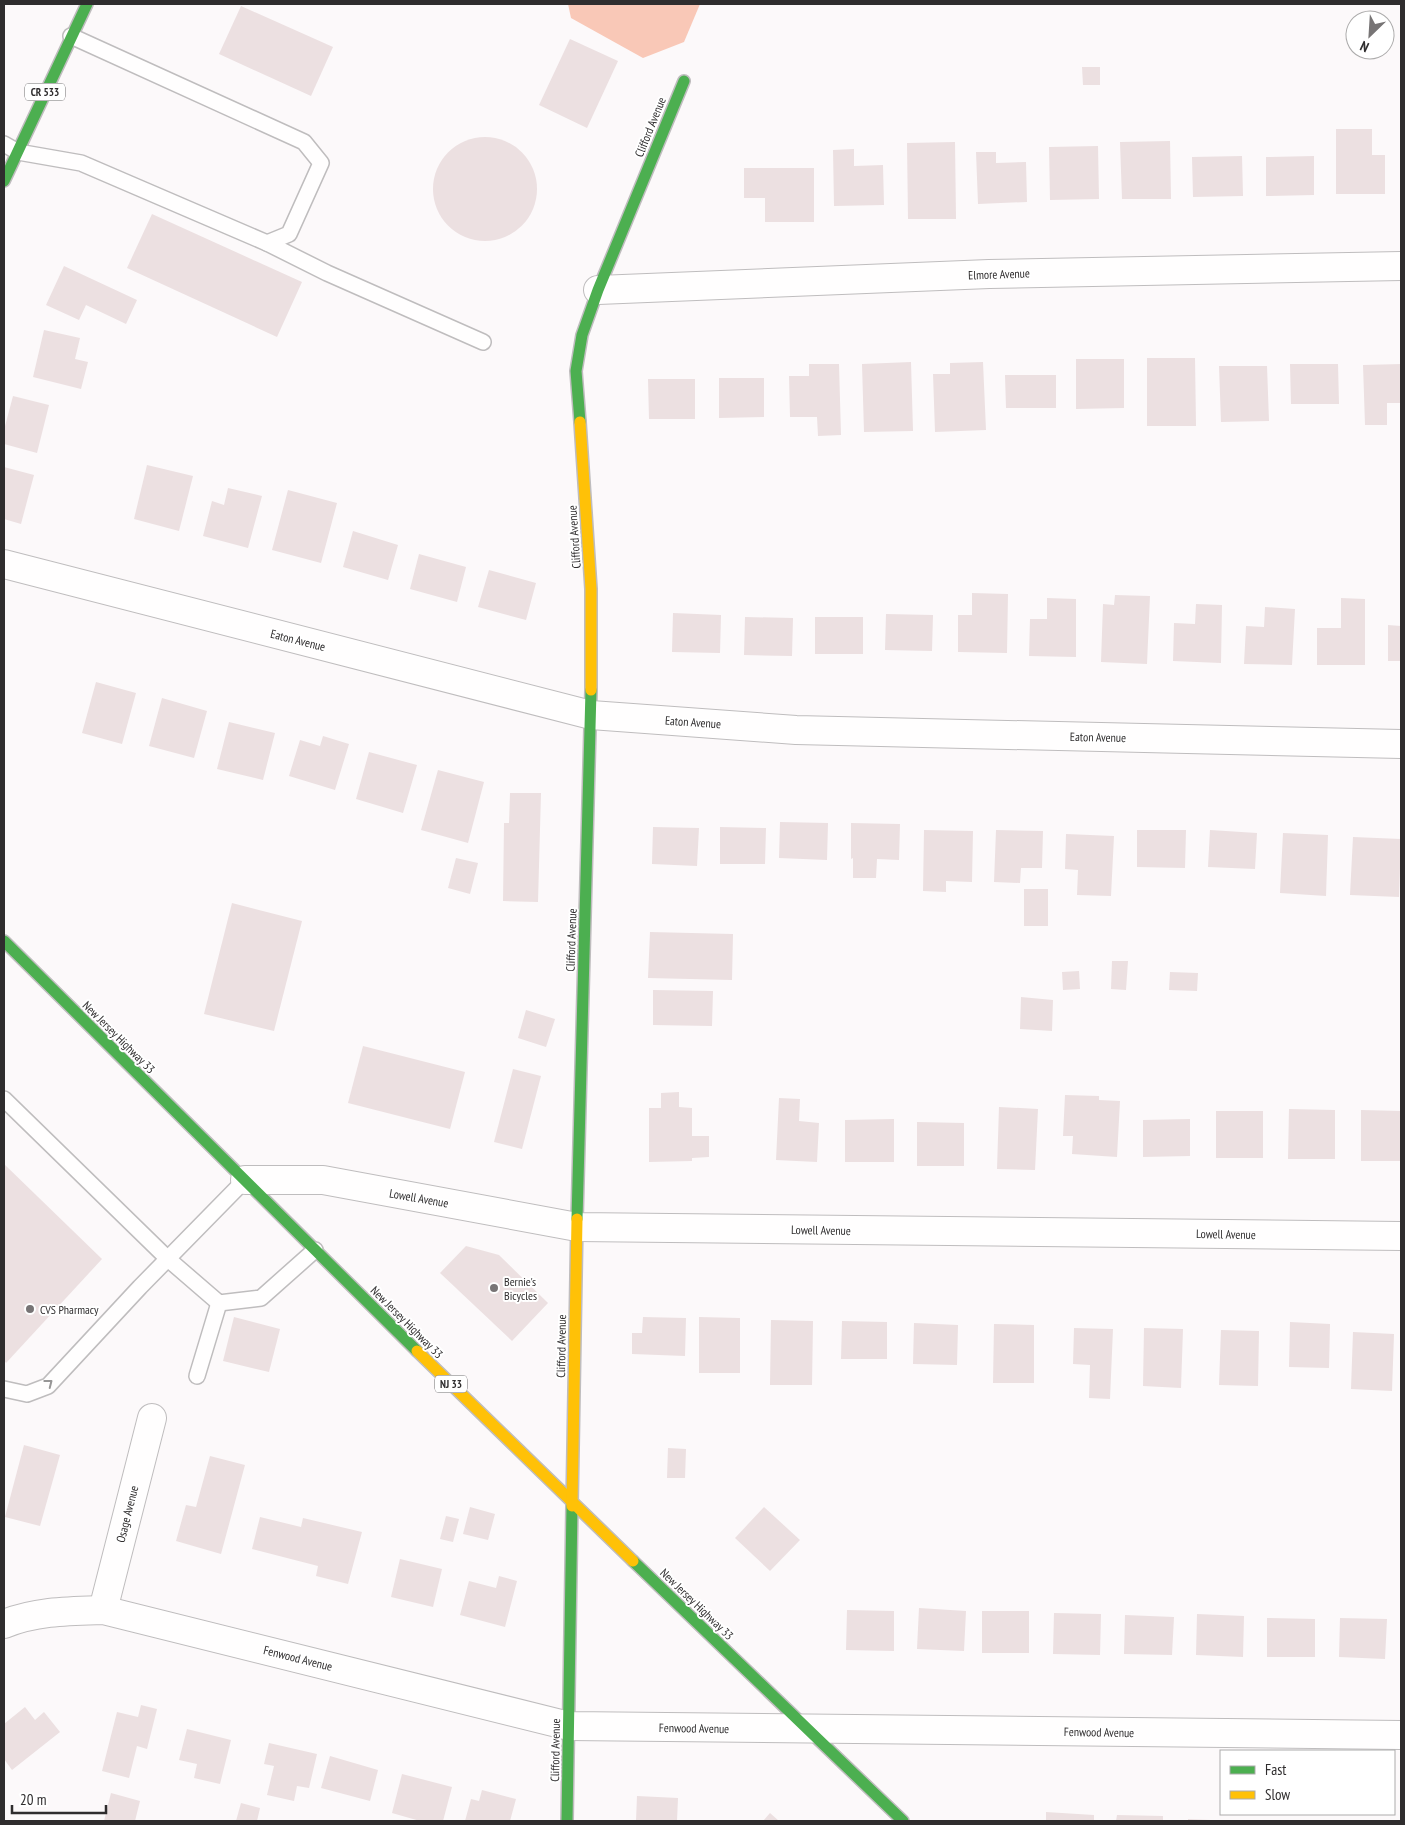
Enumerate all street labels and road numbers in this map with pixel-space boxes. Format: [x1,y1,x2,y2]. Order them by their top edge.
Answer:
road number: CR 533 [25,84,65,100]
street label: Clifford Avenue [631,95,669,159]
street label: Elmore Avenue [968,265,1030,283]
street label: Clifford Avenue [564,505,584,569]
street label: Eaton Avenue [269,626,327,654]
street label: Eaton Avenue [664,713,722,731]
street label: Eaton Avenue [1070,729,1126,745]
street label: Clifford Avenue [562,908,580,972]
street label: New Jersey Highway 33 [80,998,158,1076]
street label: Lowell Avenue [388,1185,450,1211]
street label: Lowell Avenue [791,1222,851,1238]
street label: Lowell Avenue [1196,1226,1256,1242]
street label: New Jersey Highway 33 [368,1283,446,1361]
street label: Clifford Avenue [553,1314,569,1378]
road number: NJ 33 [435,1376,467,1392]
street label: Osage Avenue [113,1484,141,1544]
street label: New Jersey Highway 33 [657,1565,737,1643]
street label: Fenwood Avenue [262,1642,334,1674]
street label: Clifford Avenue [547,1718,563,1782]
street label: Fenwood Avenue [659,1720,729,1736]
street label: Fenwood Avenue [1064,1724,1134,1740]

